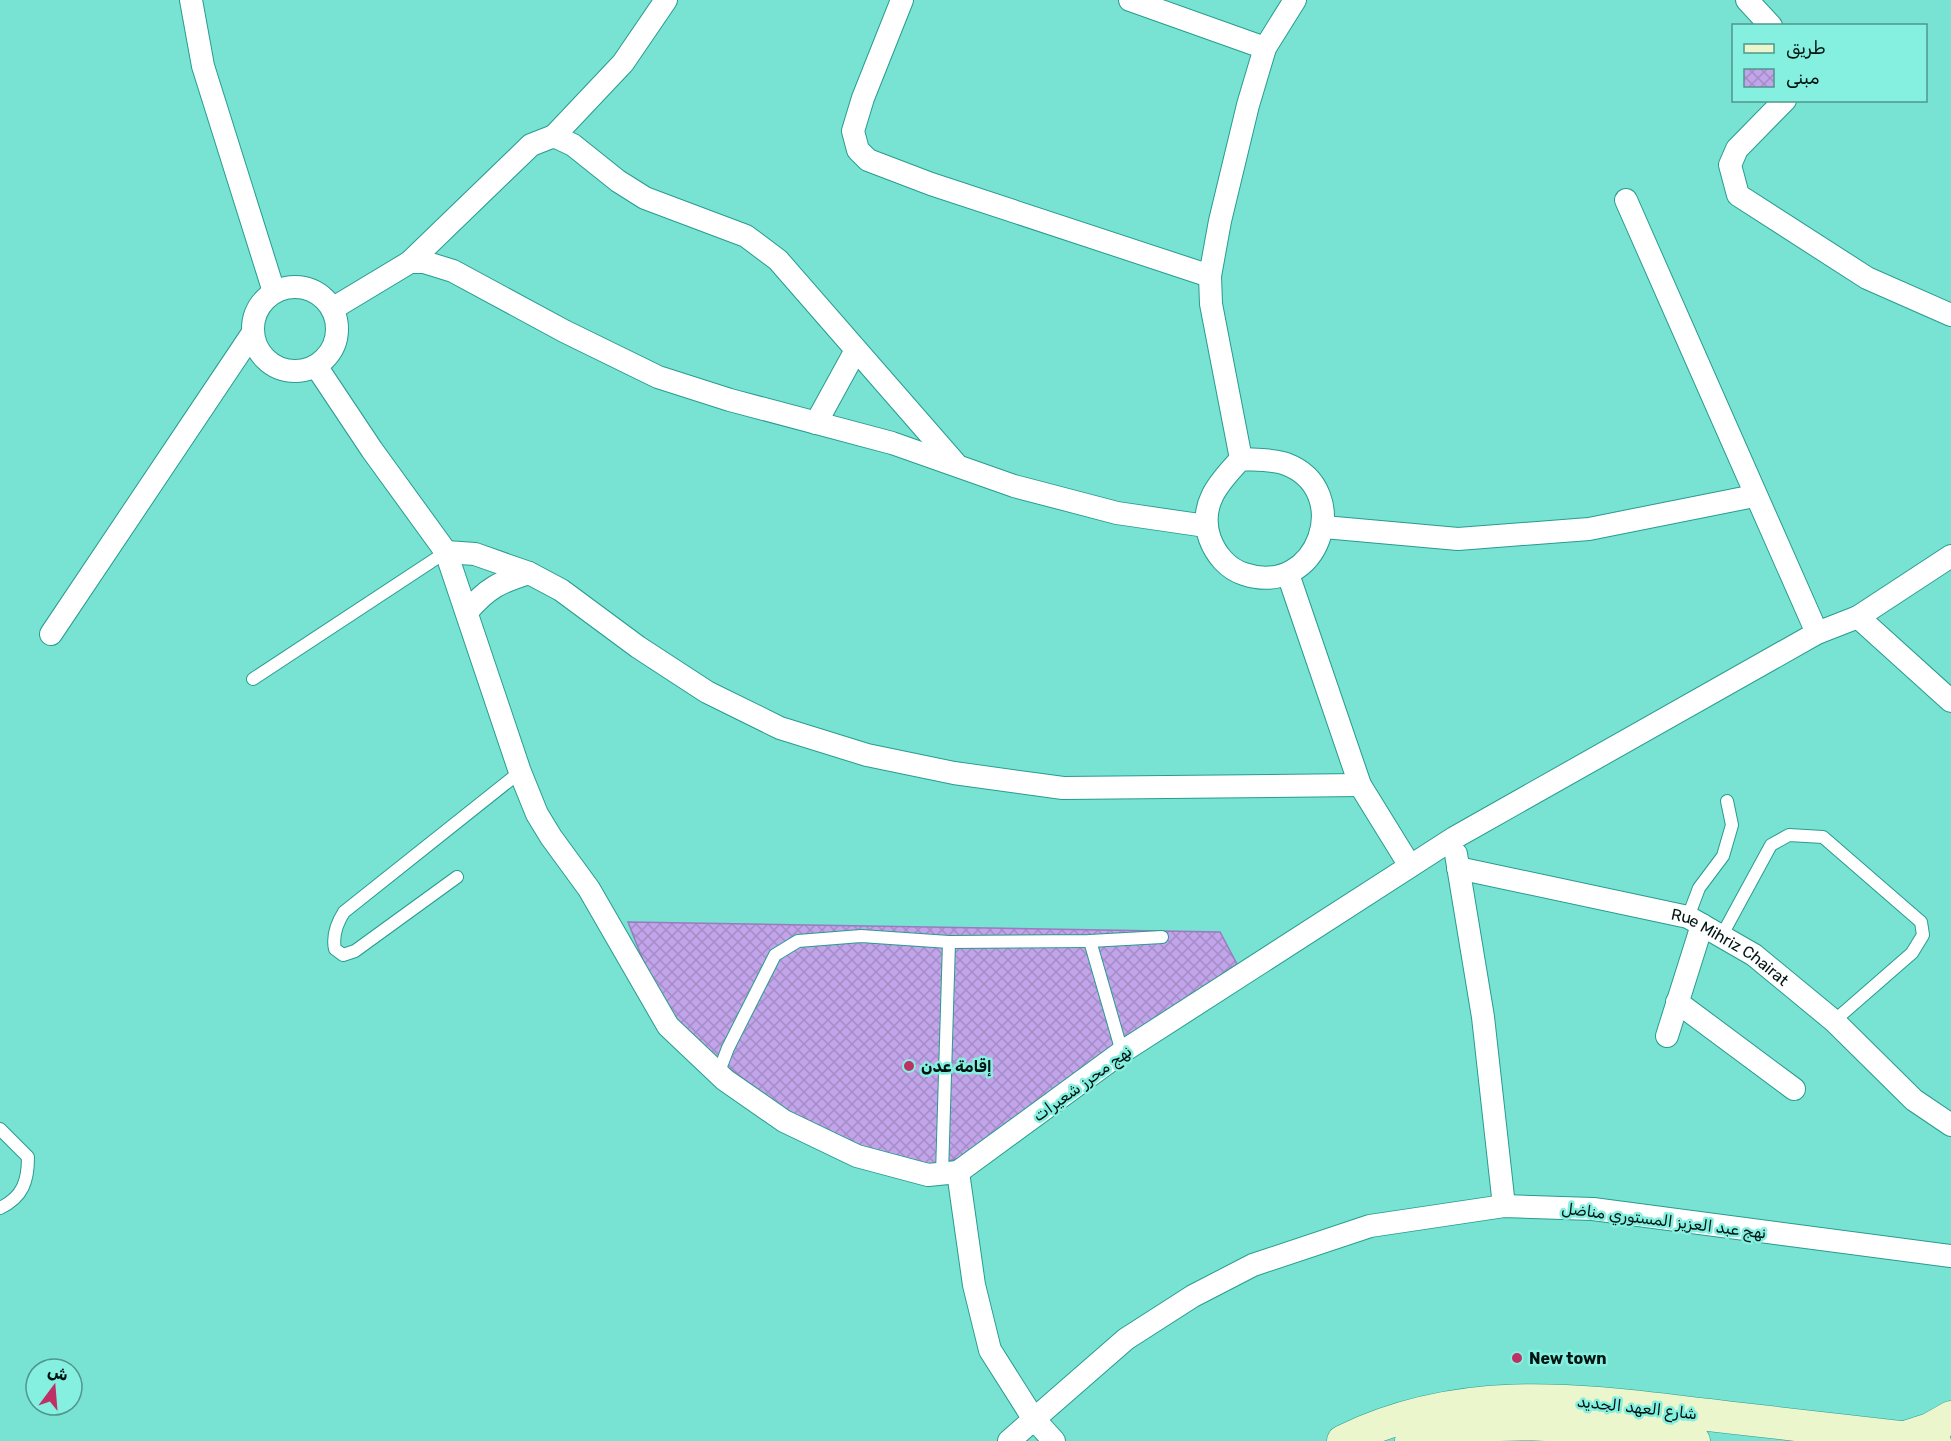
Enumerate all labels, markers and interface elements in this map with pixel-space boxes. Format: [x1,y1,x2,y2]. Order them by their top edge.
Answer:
legend [1732,24,1927,102]
text: طريق [1786,37,1826,59]
text: مبنى [1786,67,1820,89]
street label: Rue Mihriz Chairat [1669,905,1792,990]
street label: نهج محرز شعيرات [1029,1041,1136,1127]
place label: إقامة عدن [921,1057,992,1077]
marker: إقامة عدن [902,1059,916,1073]
street label: نهج عبد العزيز المستوري مناضل [1560,1199,1767,1244]
place label: New town [1529,1349,1607,1368]
marker: New town [1510,1351,1524,1365]
north arrow [24,1357,84,1417]
text: ش [46,1361,70,1385]
street label: شارع العهد الجديد [1576,1392,1698,1425]

